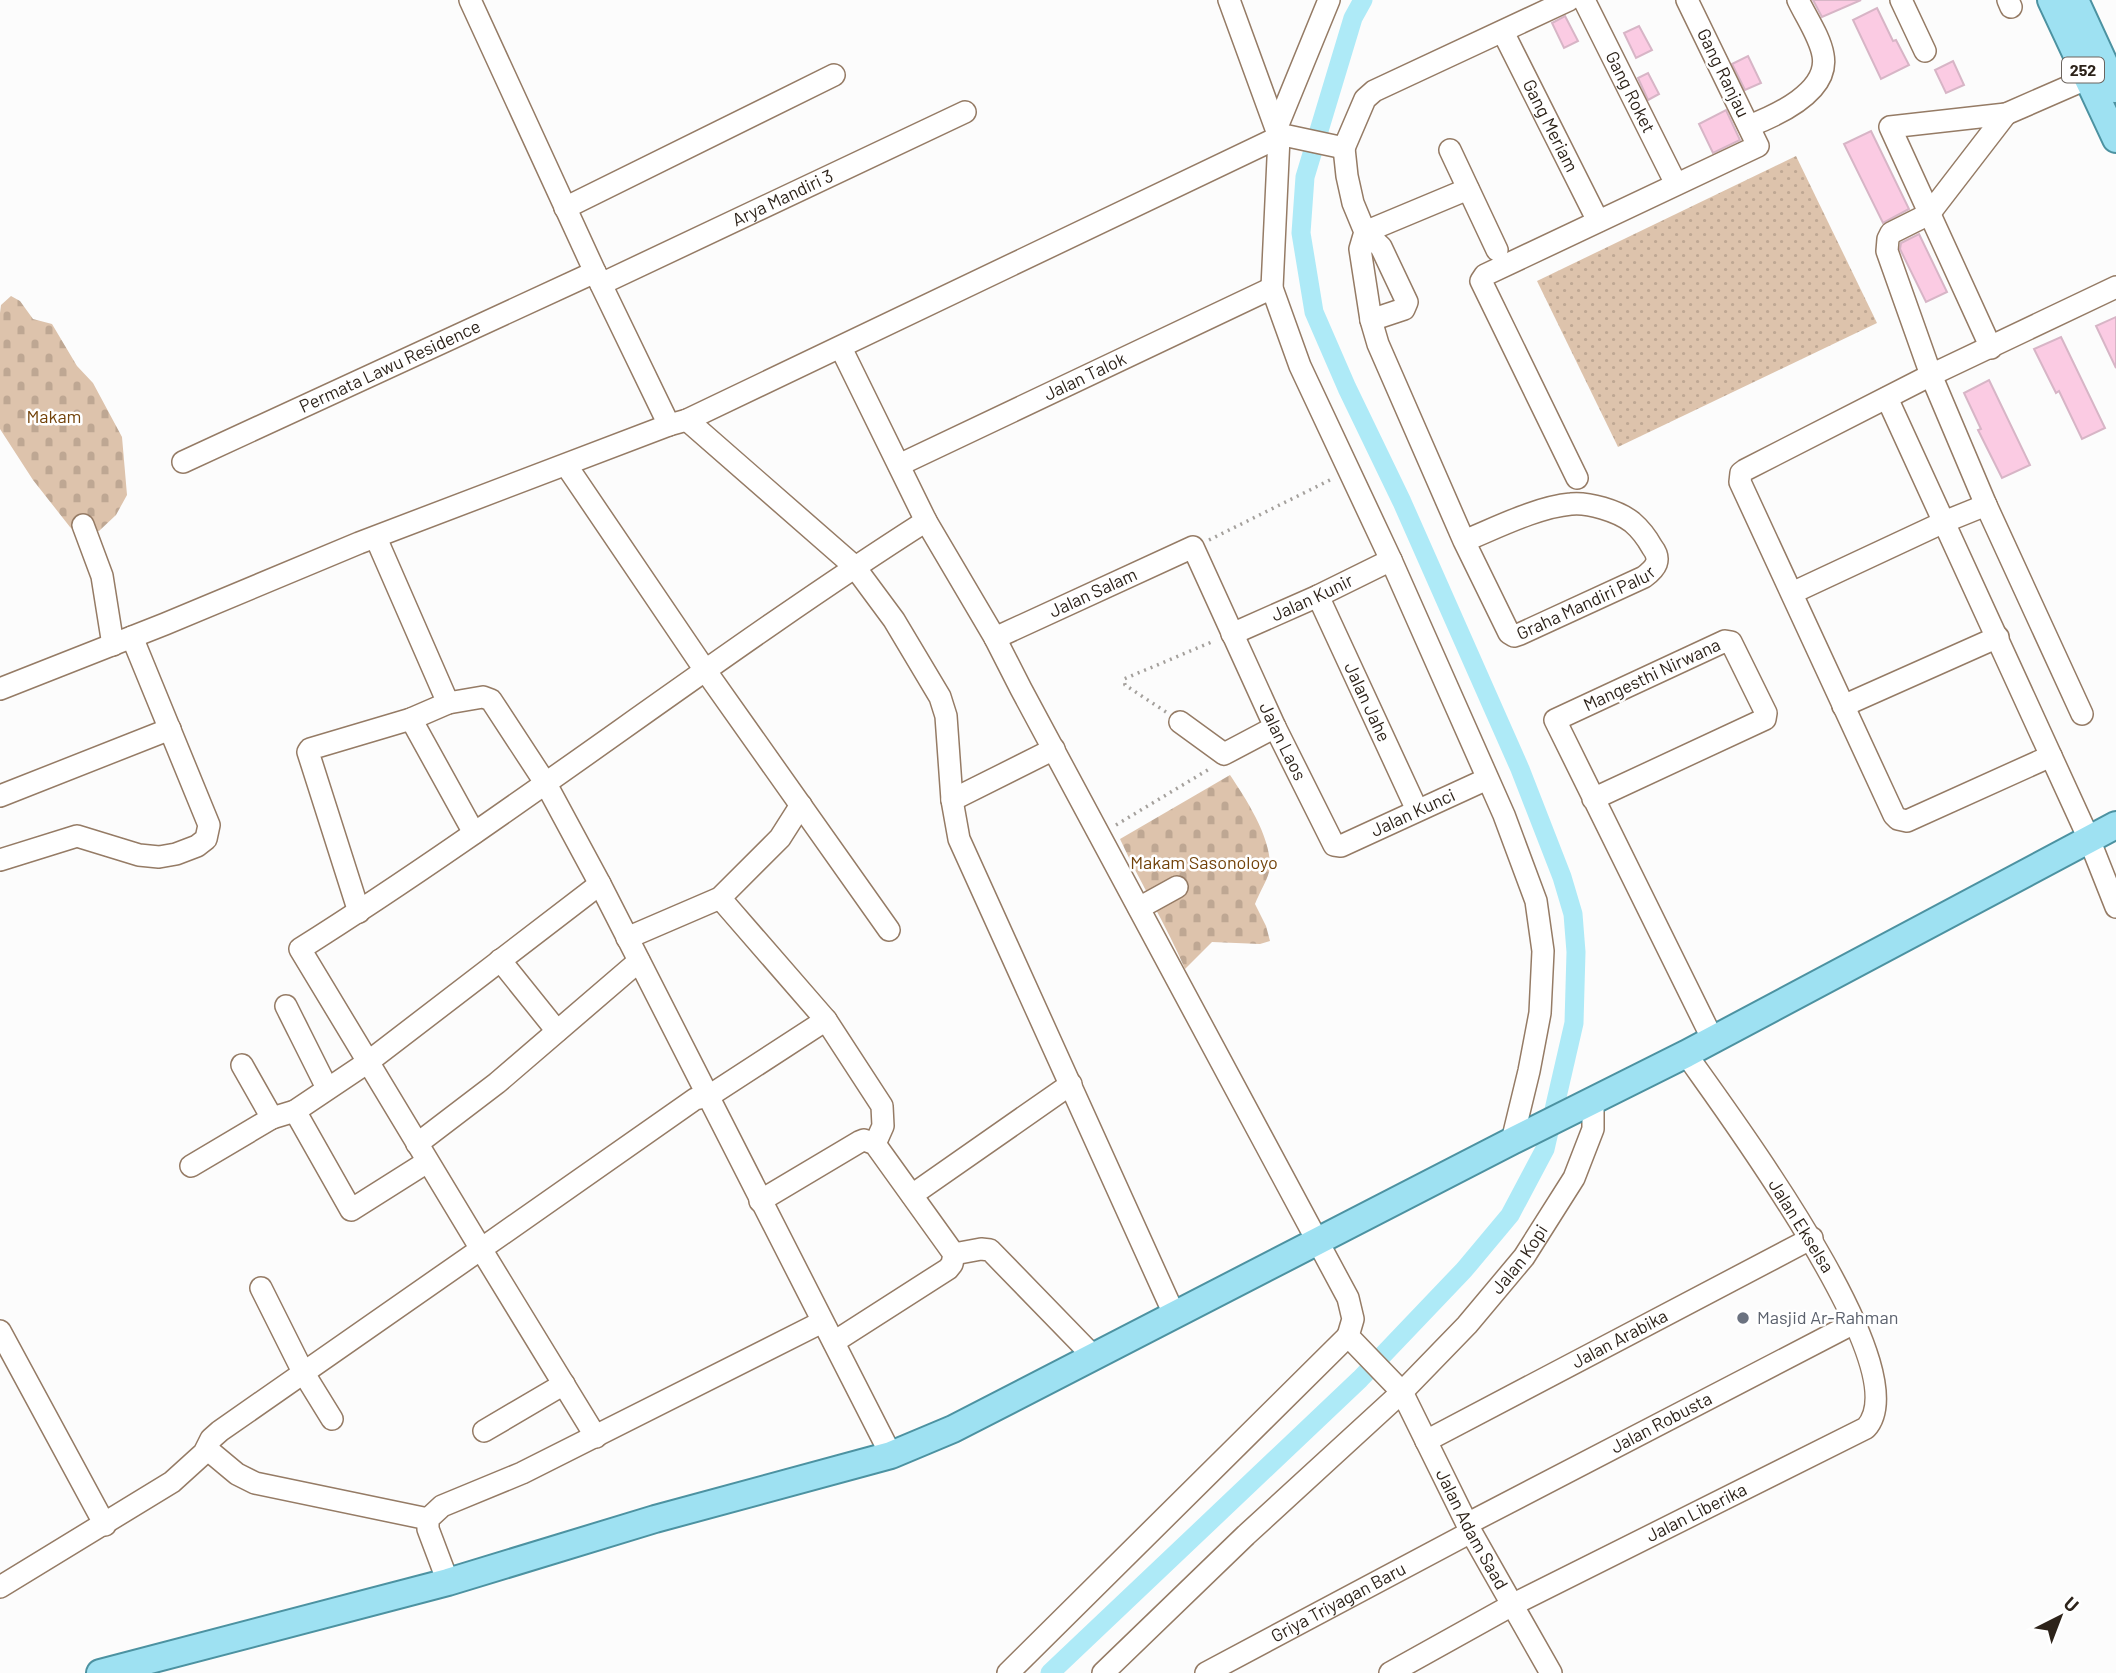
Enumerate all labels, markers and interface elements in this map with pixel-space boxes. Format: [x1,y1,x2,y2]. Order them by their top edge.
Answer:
street label: Gang Ranjau [1693,24,1755,121]
street label: Gang Roket [1601,47,1661,136]
road number: 252 [2062,58,2104,82]
street label: Gang Meriam [1519,75,1584,175]
street label: Arya Mandiri 3 [728,164,836,230]
street label: Permata Lawu Residence [296,314,484,417]
street label: Jalan Talok [1040,347,1129,405]
park label: Makam [26,405,82,427]
street label: Graha Mandiri Palur [1513,560,1660,644]
street label: Jalan Salam [1045,562,1140,622]
street label: Jalan Kunir [1268,568,1357,625]
street label: Mangesthi Nirwana [1580,633,1724,715]
street label: Jalan Jahe [1340,659,1396,745]
street label: Jalan Laos [1255,699,1312,784]
street label: Jalan Kunci [1367,783,1458,841]
park label: Makam Sasonoloyo [1130,851,1278,873]
street label: Jalan Ekselsa [1764,1175,1839,1276]
street label: Jalan Kopi [1486,1220,1552,1298]
street label: Jalan Arabika [1568,1304,1671,1372]
place label: Masjid Ar-Rahman [1757,1306,1898,1328]
marker: Masjid Ar-Rahman [1735,1310,1751,1326]
street label: Jalan Robusta [1607,1387,1715,1457]
street label: Jalan Adam Saad [1432,1465,1513,1593]
street label: Jalan Liberika [1642,1477,1750,1546]
street label: Griya Triyagan Baru [1267,1557,1409,1647]
north arrow [2025,1582,2095,1652]
text: U [2060,1591,2084,1617]

